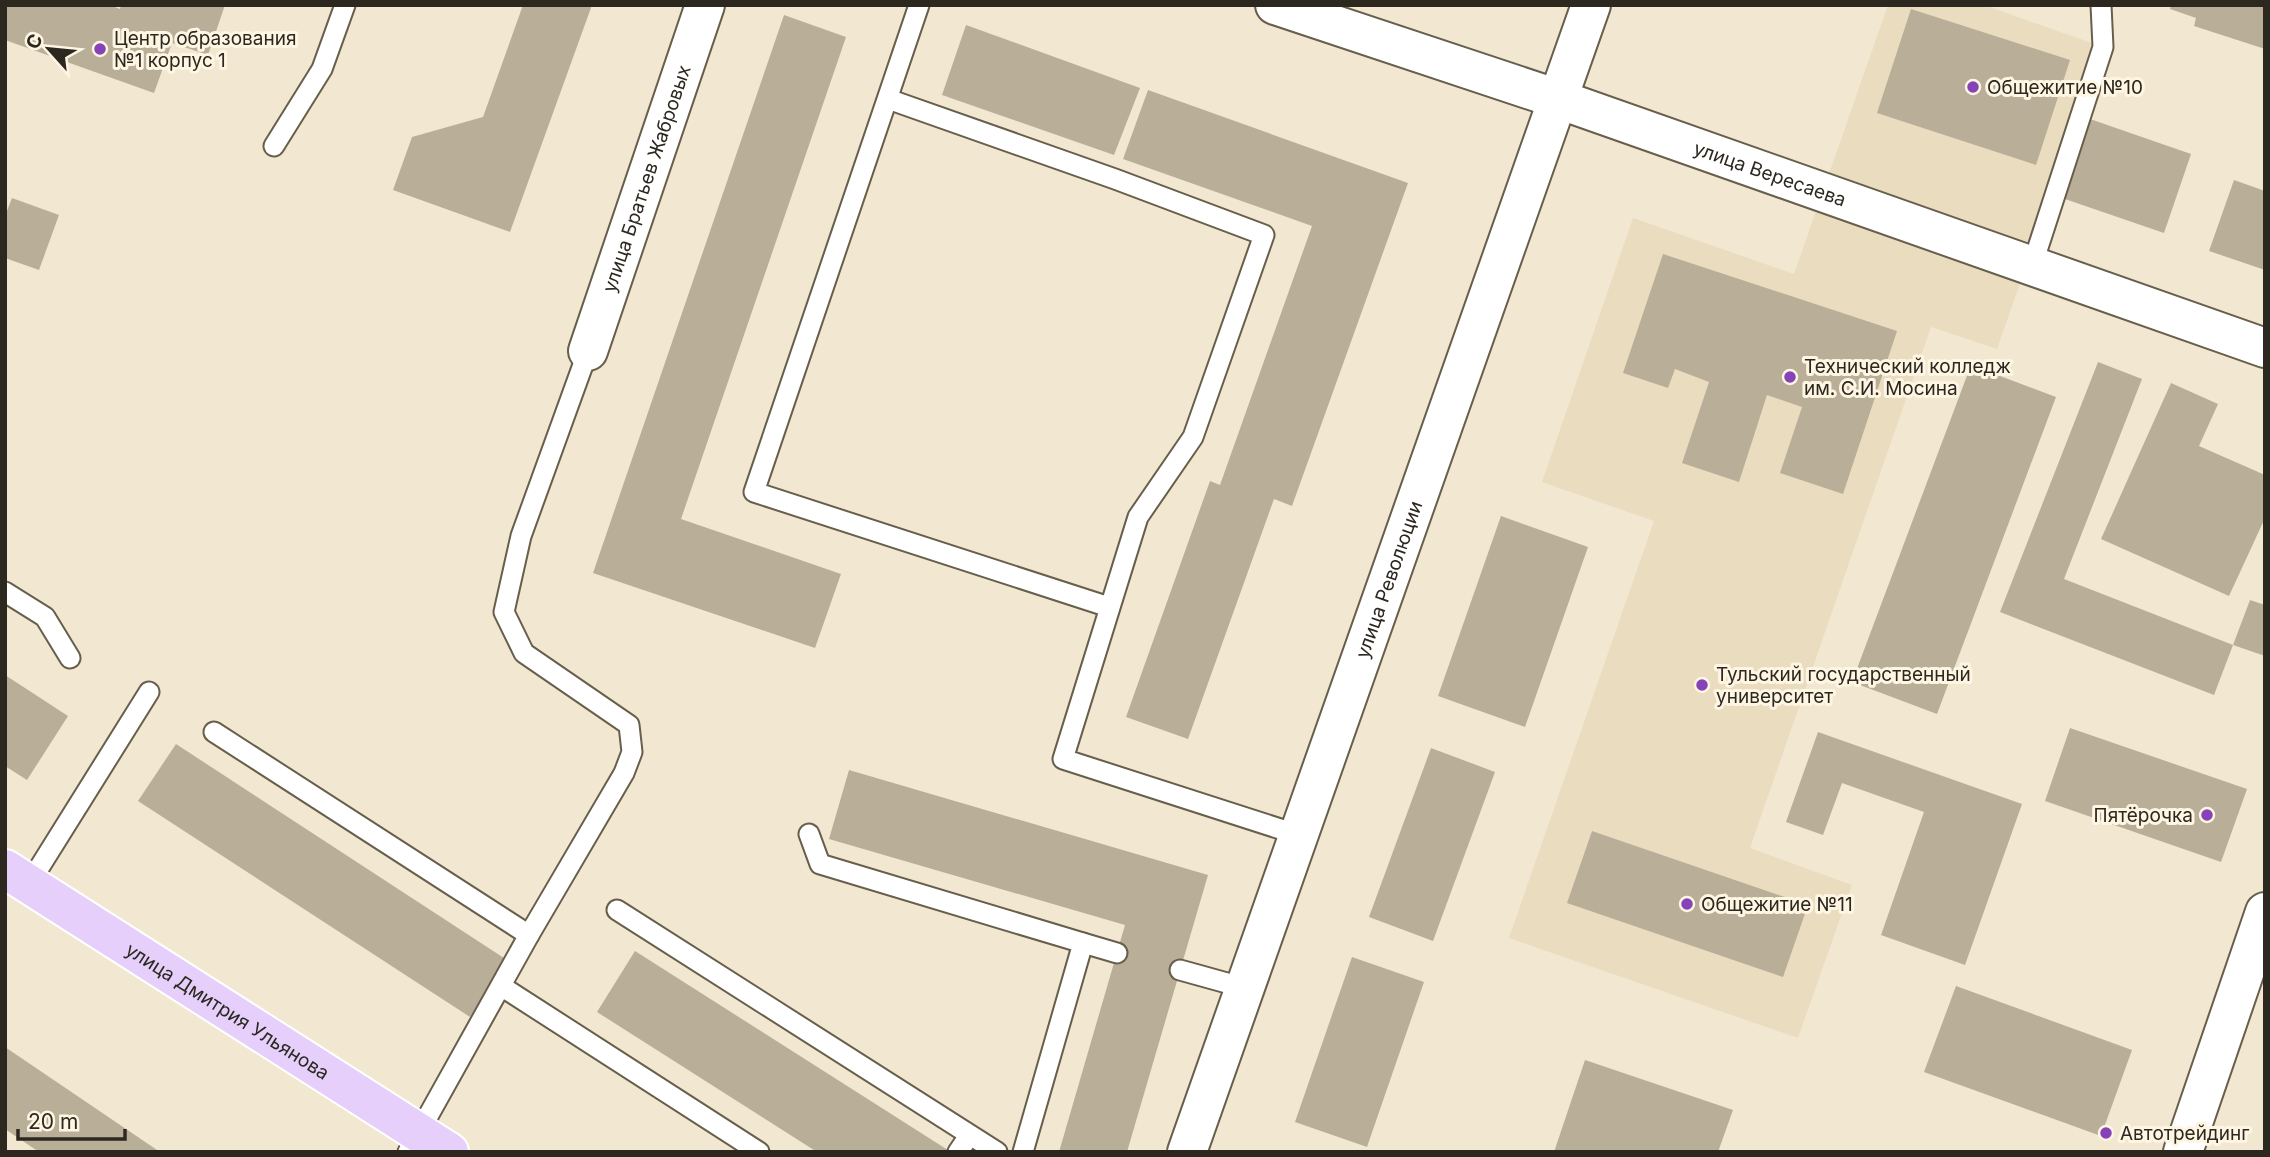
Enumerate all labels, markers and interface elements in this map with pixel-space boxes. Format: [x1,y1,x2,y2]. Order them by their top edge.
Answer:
north arrow [14,14,84,84]
place label: Центр образования №1 корпус 1 [114,27,296,72]
text: С [21,30,48,53]
marker: Центр образования №1 корпус 1 [92,41,108,57]
street label: улица Братьев Жабровых [597,62,695,295]
place label: Общежитие №10 [1987,76,2143,99]
marker: Общежитие №10 [1965,79,1981,95]
street label: улица Вересаева [1691,136,1849,211]
place label: Технический колледж им. С.И. Мосина [1804,355,2011,400]
marker: Технический колледж им. С.И. Мосина [1782,369,1798,385]
street label: улица Революции [1350,498,1427,661]
place label: Тульский государственный университет [1716,663,1971,708]
marker: Тульский государственный университет [1694,677,1710,693]
place label: Пятёрочка [2094,804,2193,827]
marker: Пятёрочка [2199,807,2215,823]
place label: Общежитие №11 [1701,893,1853,916]
marker: Общежитие №11 [1679,896,1695,912]
street label: улица Дмитрия Ульянова [122,938,334,1084]
scale bar [18,1098,124,1142]
text: 20 m [28,1109,78,1134]
place label: Автотрейдинг [2120,1122,2250,1145]
marker: Автотрейдинг [2098,1125,2114,1141]

